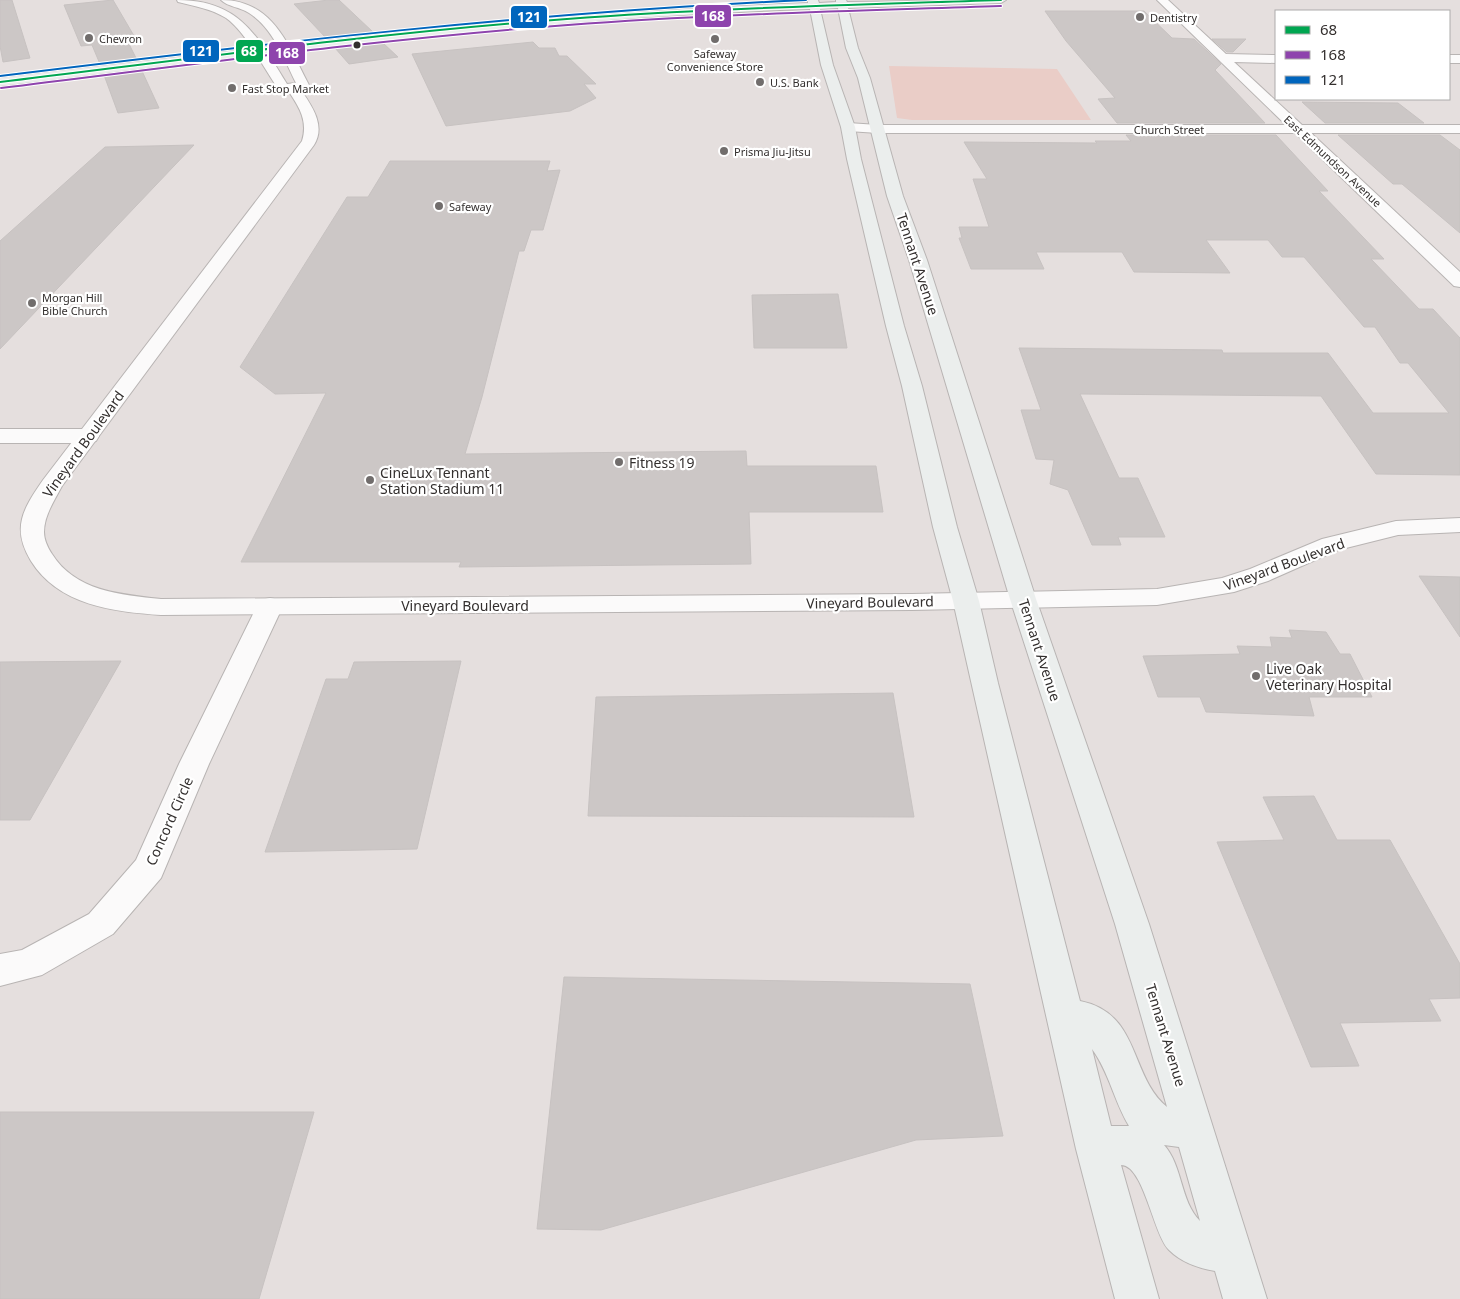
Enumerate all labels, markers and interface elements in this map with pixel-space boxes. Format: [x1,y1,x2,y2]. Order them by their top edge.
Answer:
line badge: 168 [694,4,732,28]
line badge: 121 [510,5,548,29]
text: 168 [701,6,725,25]
text: 121 [517,7,541,26]
place label: Dentistry [1150,10,1198,25]
legend [1275,10,1450,100]
marker: Dentistry [1134,11,1146,23]
text: 68 [1320,19,1337,39]
place label: Chevron [99,31,142,46]
marker: Chevron [83,32,95,44]
marker: Safeway Convenience Store [709,33,721,45]
line badge: 121 [182,39,220,63]
line badge: 68 [235,39,264,63]
unlabelled marker [352,40,362,50]
text: 121 [189,41,213,60]
text: 68 [241,41,257,60]
line badge: 168 [268,41,306,65]
text: 168 [275,43,299,62]
text: 168 [1320,44,1346,64]
place label: Safeway Convenience Store [667,46,763,74]
text: 121 [1320,69,1346,89]
place label: U.S. Bank [770,75,819,90]
marker: U.S. Bank [754,76,766,88]
place label: Fast Stop Market [242,81,329,96]
marker: Fast Stop Market [226,82,238,94]
street label: East Edmundson Avenue [1281,112,1385,210]
street label: Church Street [1134,122,1204,137]
place label: Prisma Jiu-Jitsu [734,144,811,159]
marker: Prisma Jiu-Jitsu [718,145,730,157]
place label: Safeway [449,199,492,214]
marker: Safeway [433,200,445,212]
street label: Tennant Avenue [893,210,944,318]
place label: Morgan Hill Bible Church [42,290,108,318]
marker: Morgan Hill Bible Church [26,297,38,309]
street label: Vineyard Boulevard [38,387,128,501]
place label: Fitness 19 [629,453,695,472]
marker: Fitness 19 [613,456,625,468]
place label: CineLux Tennant Station Stadium 11 [380,463,504,498]
marker: CineLux Tennant Station Stadium 11 [364,474,376,486]
street label: Vineyard Boulevard [1221,533,1347,595]
street label: Vineyard Boulevard [806,591,934,613]
street label: Vineyard Boulevard [401,596,529,615]
street label: Tennant Avenue [1015,596,1066,704]
place label: Live Oak Veterinary Hospital [1266,659,1392,694]
marker: Live Oak Veterinary Hospital [1250,670,1262,682]
street label: Concord Circle [141,774,197,868]
street label: Tennant Avenue [1141,981,1191,1089]

